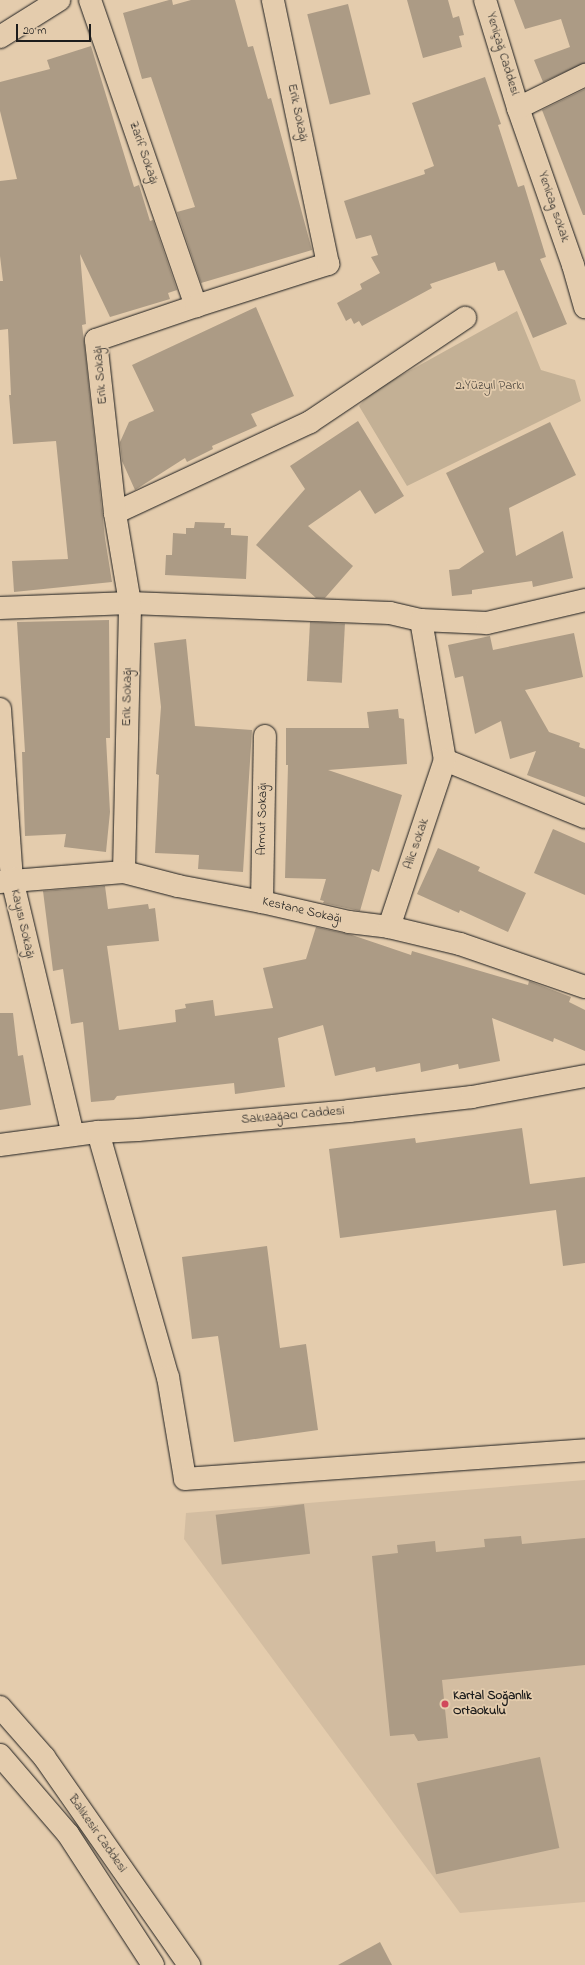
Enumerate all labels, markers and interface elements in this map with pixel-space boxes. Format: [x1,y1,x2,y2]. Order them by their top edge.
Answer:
street label: Yeniçağ Caddesi [482,11,522,97]
scale bar [18,16,93,42]
text: 20 m [23,22,46,40]
street label: Erik Sokağı [283,83,311,143]
street label: Zarif Sokağı [125,119,161,187]
street label: Yenicag sokak [534,170,572,244]
street label: Erik Sokağı [91,345,111,405]
park label: 2.Yüzyıl Parkı [456,378,524,394]
street label: Erik Sokağı [120,667,136,727]
street label: Armut Sokağı [255,782,271,856]
street label: Alic sokak [401,816,433,872]
street label: Kayısı Sokağı [6,888,38,960]
street label: Kestane Sokağı [261,894,343,928]
street label: Sakızağacı Caddesi [241,1104,345,1128]
place label: Kartal Soğanlık Ortaokulu [453,1689,532,1720]
marker: Kartal Soğanlık Ortaokulu [440,1699,450,1709]
street label: Balıkesir Caddesi [64,1792,130,1876]

